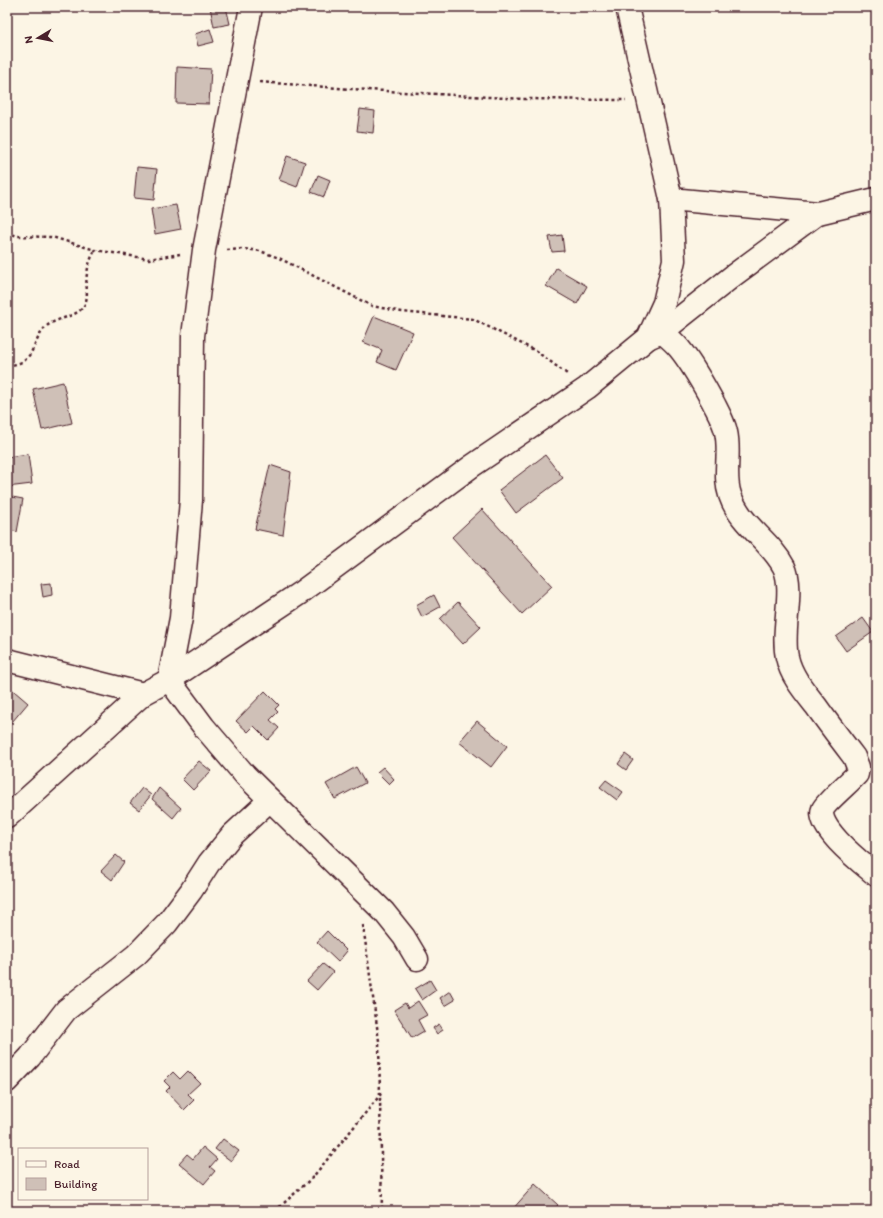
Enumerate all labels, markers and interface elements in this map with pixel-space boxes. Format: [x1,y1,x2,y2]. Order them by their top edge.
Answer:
north arrow [18,18,58,58]
text: N [22,35,36,44]
legend [18,1148,148,1200]
text: Road [54,1157,80,1171]
text: Building [54,1177,98,1191]

